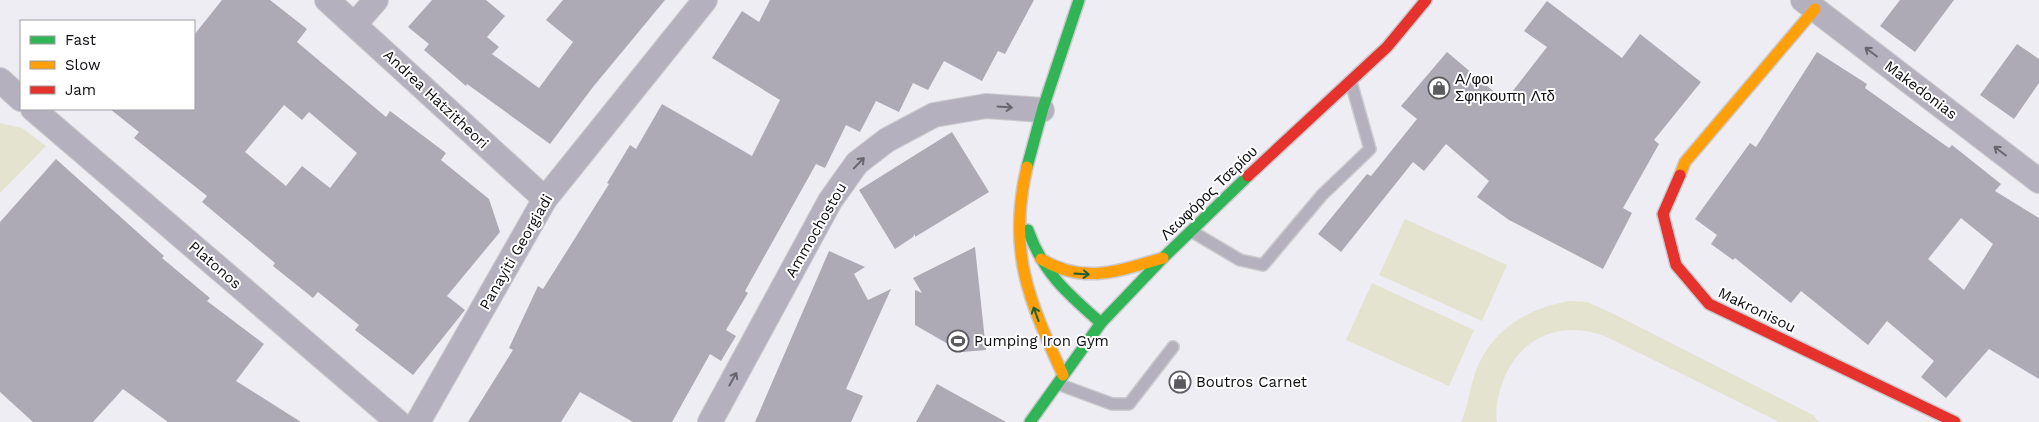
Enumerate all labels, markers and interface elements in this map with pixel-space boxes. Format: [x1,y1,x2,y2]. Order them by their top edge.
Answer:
legend [20,20,195,110]
text: Fast [65,31,97,49]
street label: Andrea Hatzitheori [380,46,492,152]
one-way arrow [1865,47,1878,58]
text: Slow [65,56,101,74]
street label: Makedonias [1881,57,1961,123]
place label: Α/φοι Σφηκουπη Λτδ [1455,70,1555,105]
shop icon: Α/φοι Σφηκουπη Λτδ [1427,76,1451,100]
text: Jam [65,81,96,99]
one-way arrow [997,103,1013,112]
street label: Λεωφόρος Τσερίου [1157,142,1261,244]
one-way arrow [1993,146,2007,156]
one-way arrow [853,157,865,170]
street label: Ammochostou [782,179,850,281]
street label: Panayiti Georgiadi [476,191,556,313]
street label: Platonos [185,237,245,293]
one-way arrow [1074,269,1090,278]
street label: Makronisou [1715,283,1799,337]
one-way arrow [1031,307,1040,322]
sports icon: Pumping Iron Gym [946,329,970,353]
place label: Pumping Iron Gym [974,332,1109,350]
shop icon: Boutros Carnet [1168,370,1192,394]
one-way arrow [729,372,739,387]
place label: Boutros Carnet [1196,373,1308,391]

